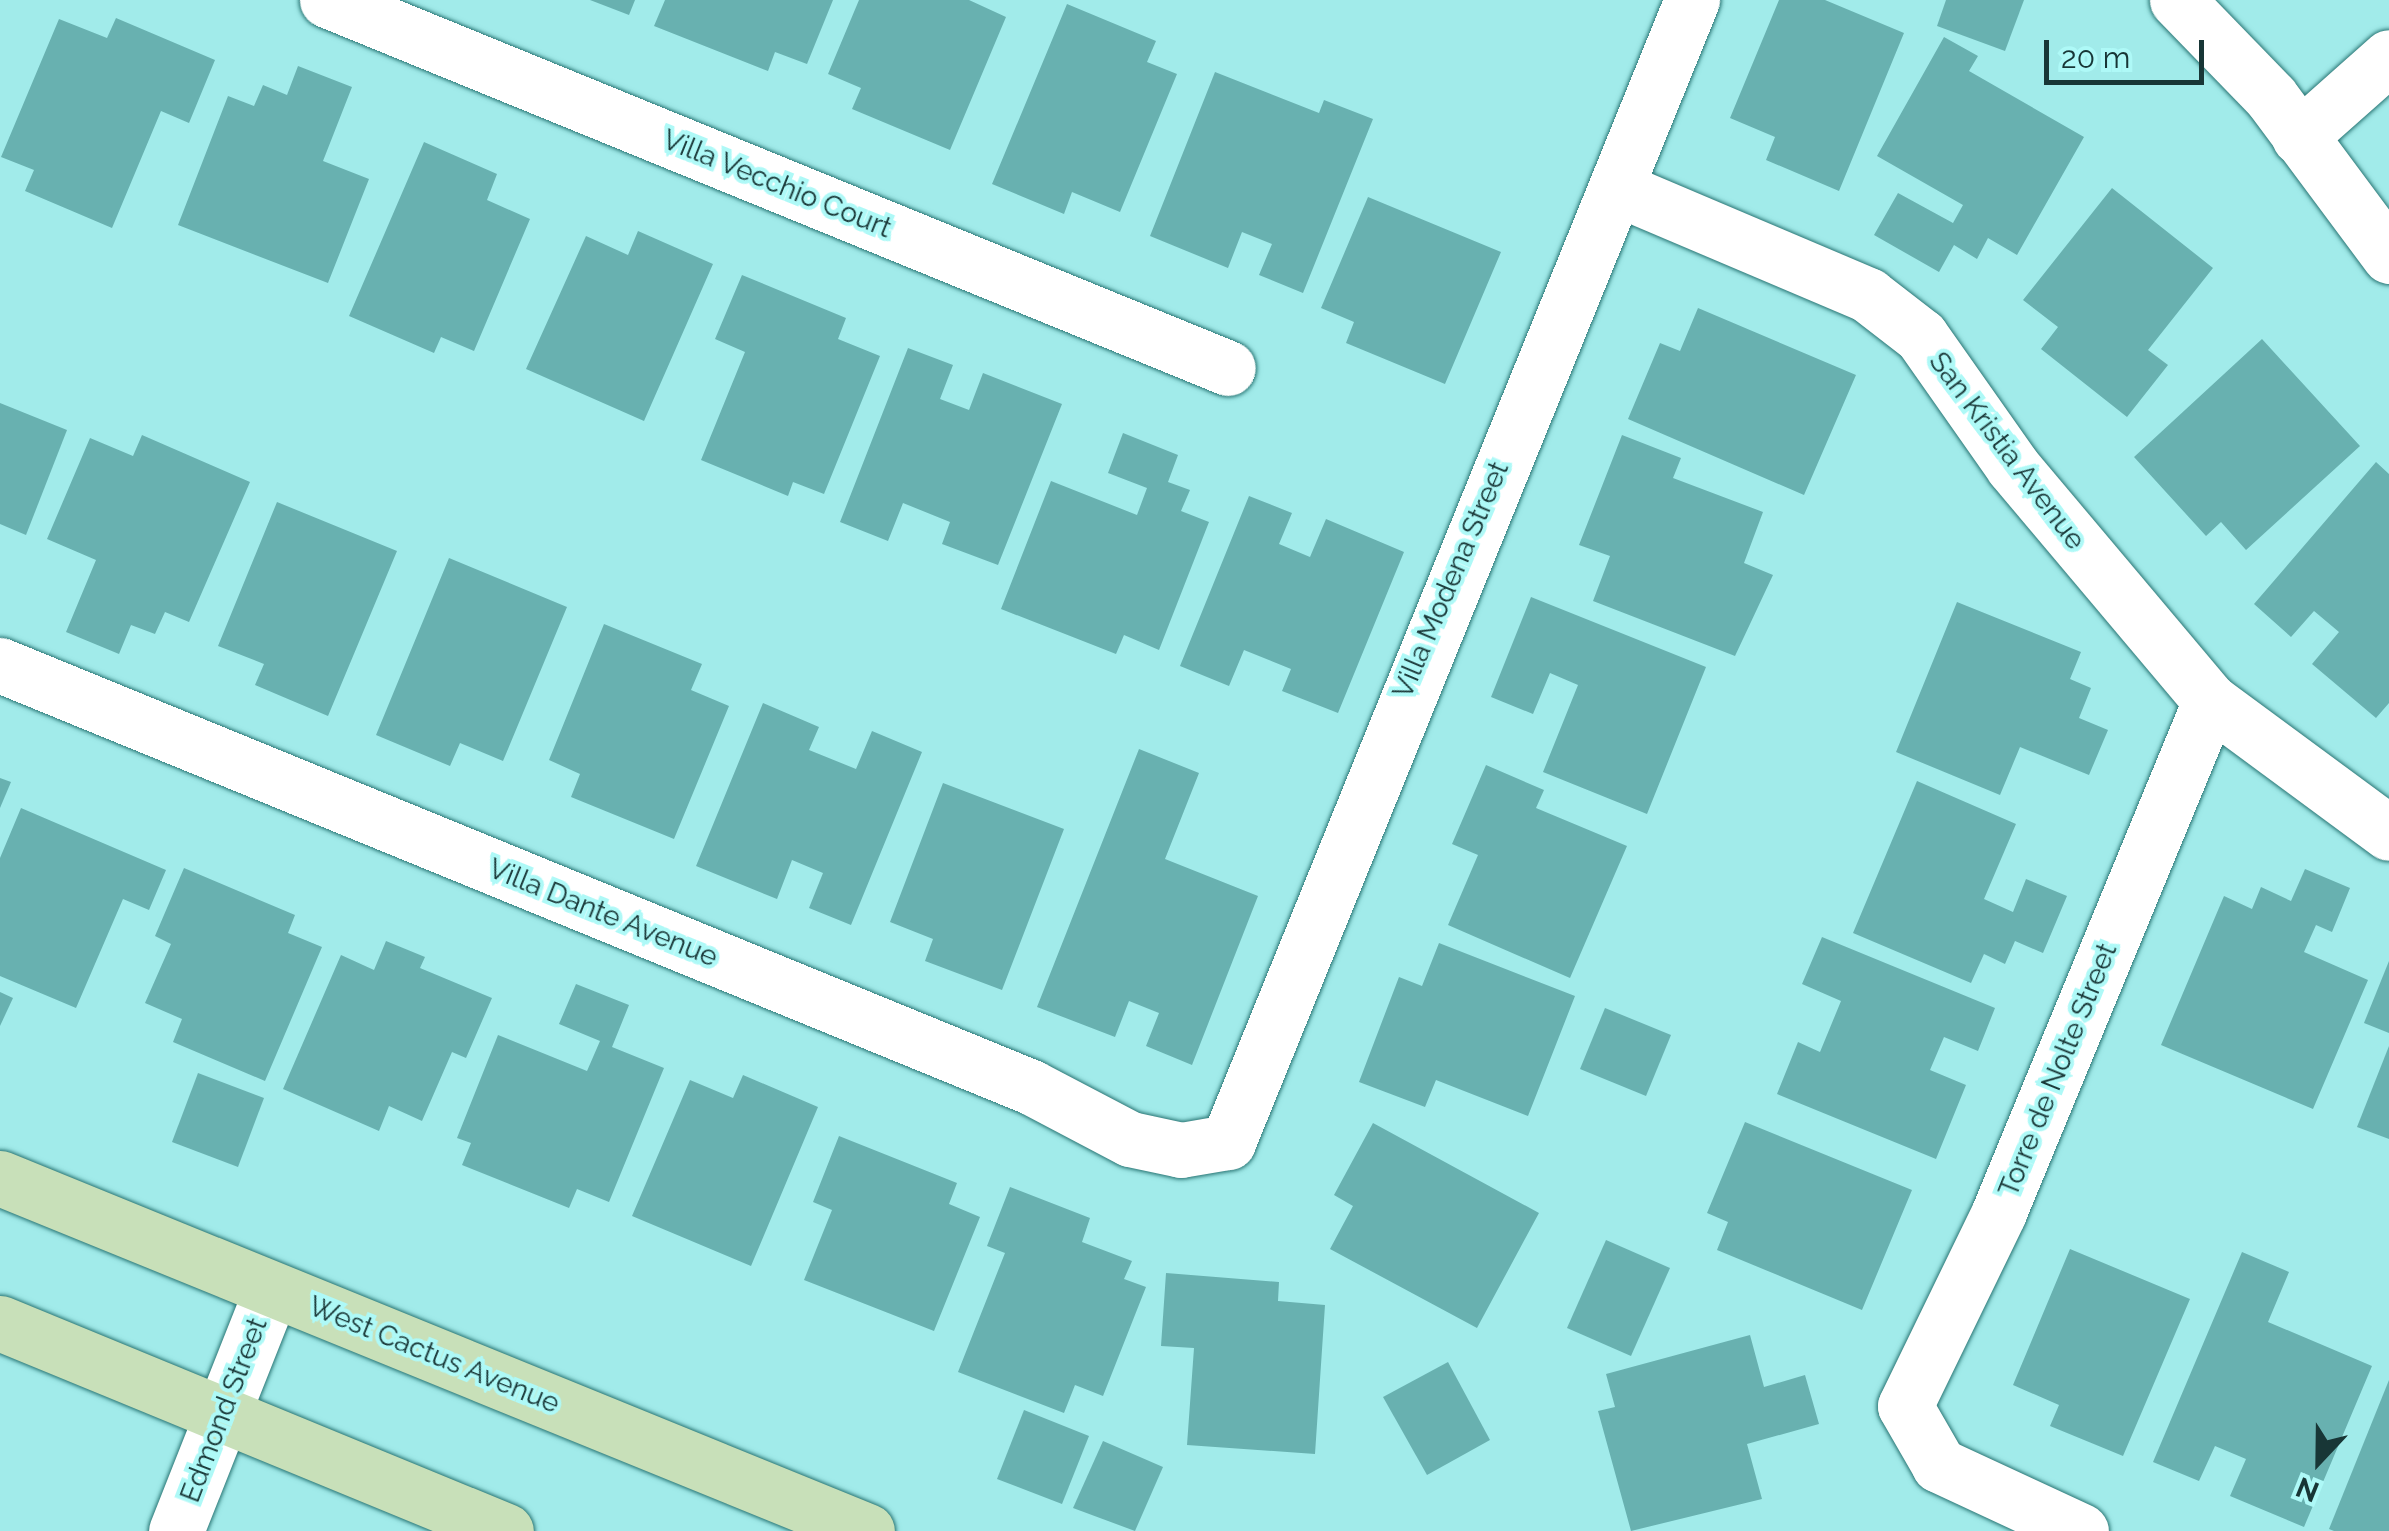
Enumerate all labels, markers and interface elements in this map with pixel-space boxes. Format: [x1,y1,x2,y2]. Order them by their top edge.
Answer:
scale bar [2049,20,2209,82]
text: 20 m [2061,40,2130,75]
street label: Villa Vecchio Court [657,123,897,245]
street label: San Kristia Avenue [1922,345,2092,557]
street label: Villa Modena Street [1386,457,1516,703]
street label: Villa Dante Avenue [483,852,723,974]
street label: Torre de Nolte Street [1992,938,2124,1202]
street label: West Cactus Avenue [303,1289,565,1421]
street label: Edmond Street [173,1313,275,1507]
north arrow [2269,1411,2369,1511]
text: N [2291,1470,2324,1509]

